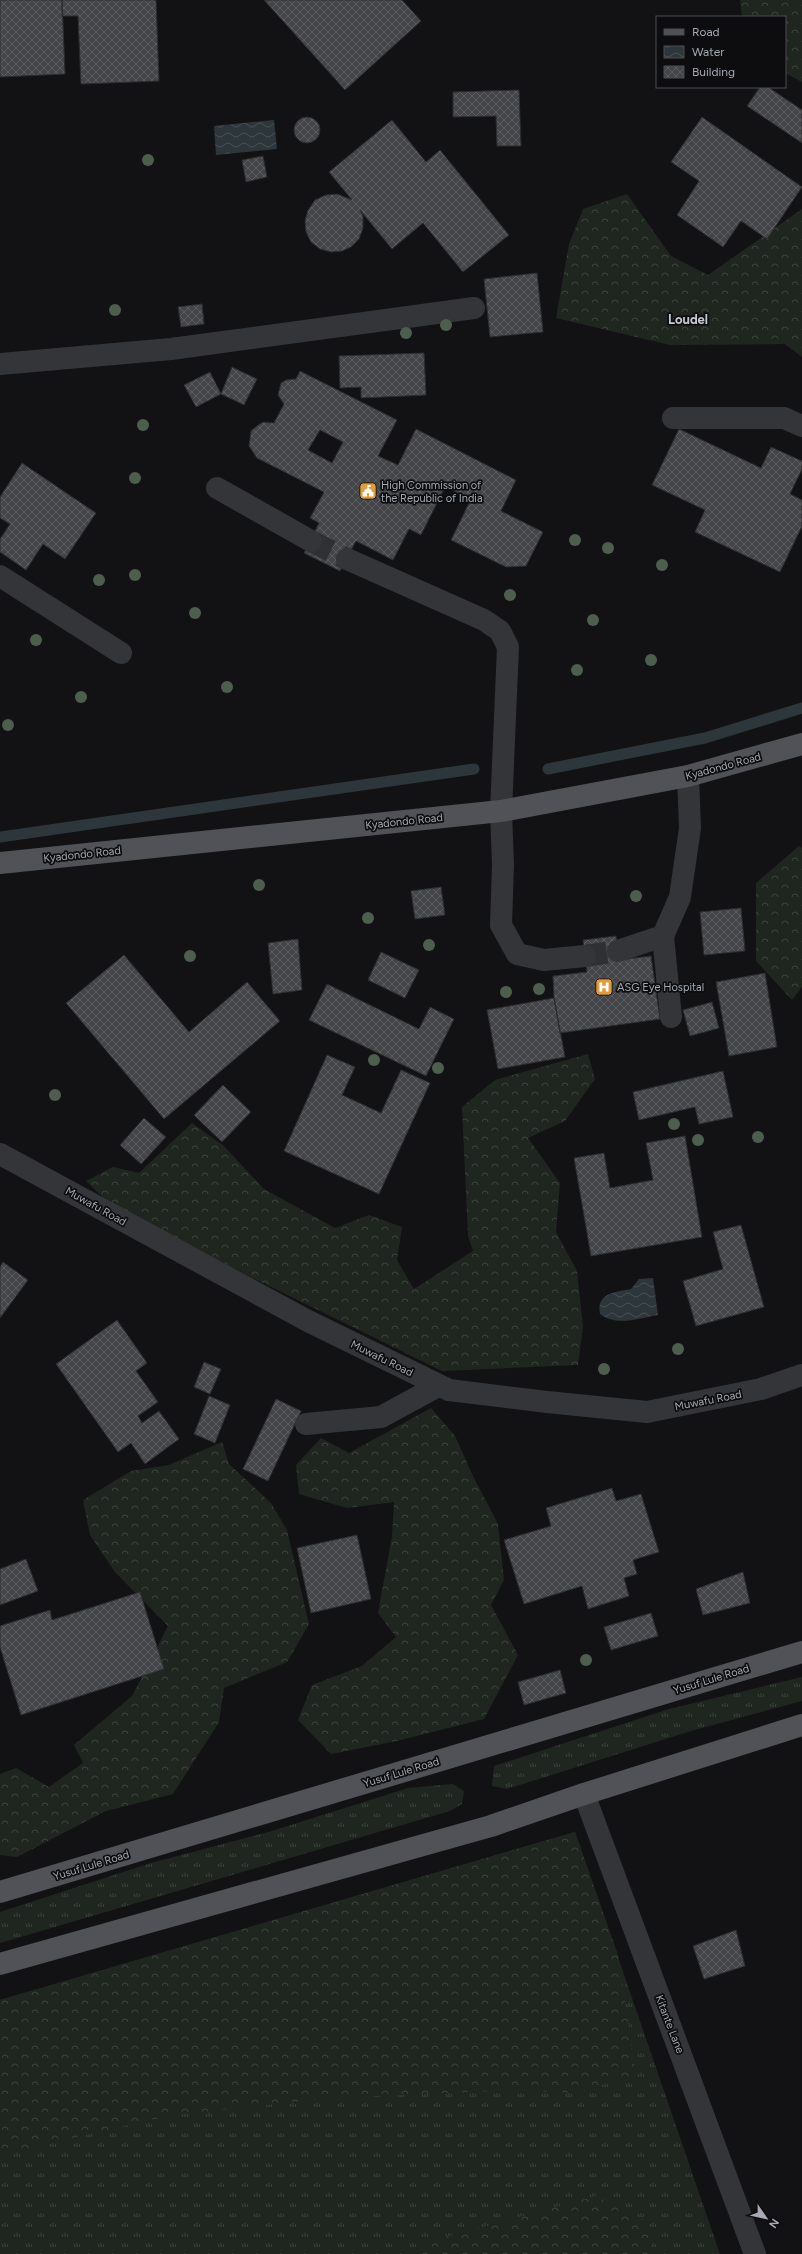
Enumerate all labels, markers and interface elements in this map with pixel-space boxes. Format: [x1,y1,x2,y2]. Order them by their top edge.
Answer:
legend [656,16,786,88]
text: Road [692,25,720,39]
text: Water [692,45,724,59]
text: Building [692,65,735,79]
district label: Loudel [668,312,708,327]
place label: High Commission of the Republic of India [381,479,483,505]
public building icon: High Commission of the Republic of India [358,481,378,501]
street label: Kyadondo Road [684,750,762,783]
street label: Kyadondo Road [365,811,443,832]
street label: Kyadondo Road [43,844,121,865]
hospital icon: ASG Eye Hospital [594,977,614,997]
place label: ASG Eye Hospital [617,981,704,994]
street label: Muwafu Road [63,1184,129,1229]
street label: Muwafu Road [348,1338,415,1379]
street label: Muwafu Road [674,1388,743,1413]
street label: Yusuf Lule Road [672,1662,751,1697]
street label: Yusuf Lule Road [362,1755,441,1790]
street label: Yusuf Lule Road [52,1848,131,1883]
street label: Kitante Lane [652,1993,687,2055]
north arrow [746,2198,786,2238]
text: N [766,2216,782,2230]

